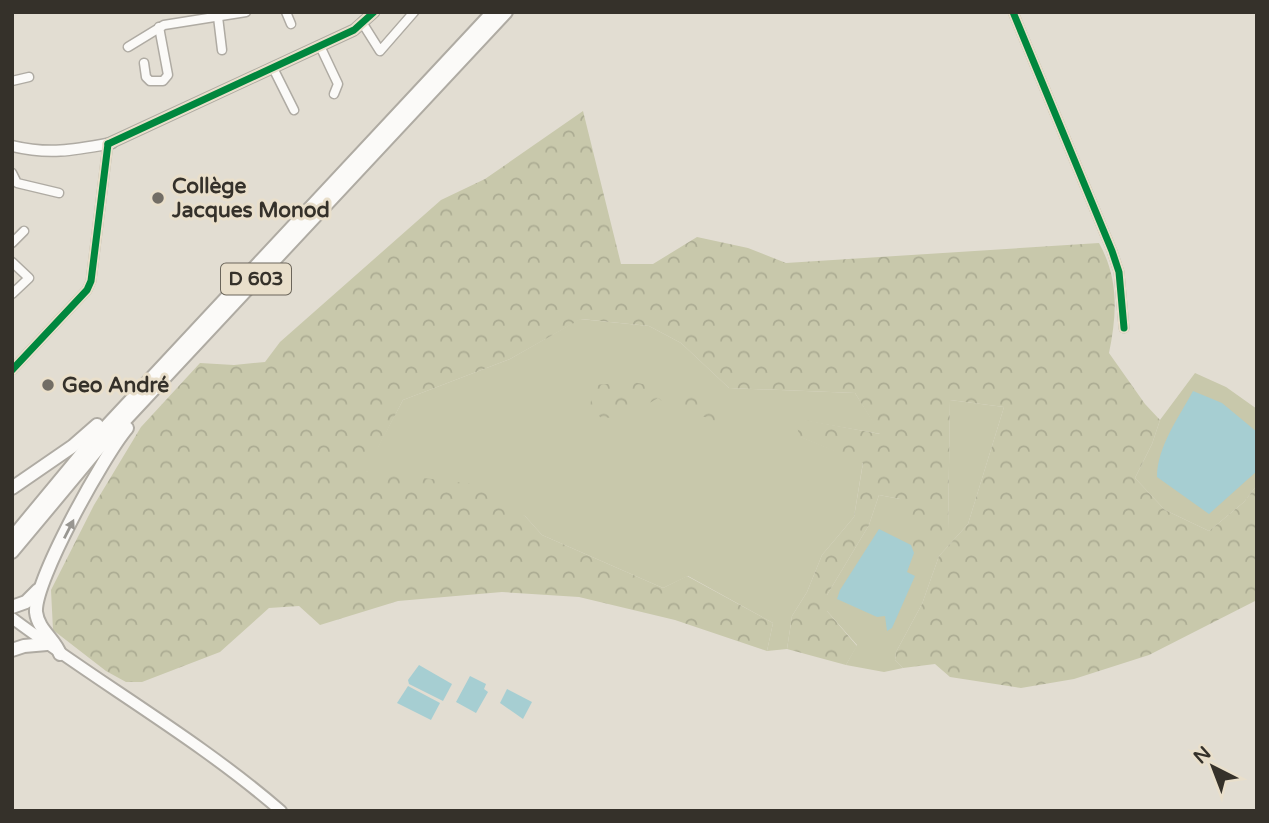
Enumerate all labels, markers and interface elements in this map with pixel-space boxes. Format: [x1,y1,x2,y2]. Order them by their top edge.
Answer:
place label: Collège Jacques Monod [171,174,330,223]
marker: Collège Jacques Monod [150,190,166,206]
road number: D 603 [221,264,291,294]
place label: Geo André [62,373,169,398]
marker: Geo André [40,377,56,393]
one-way arrow [63,519,74,539]
north arrow [1178,732,1248,802]
text: N [1189,742,1215,768]

